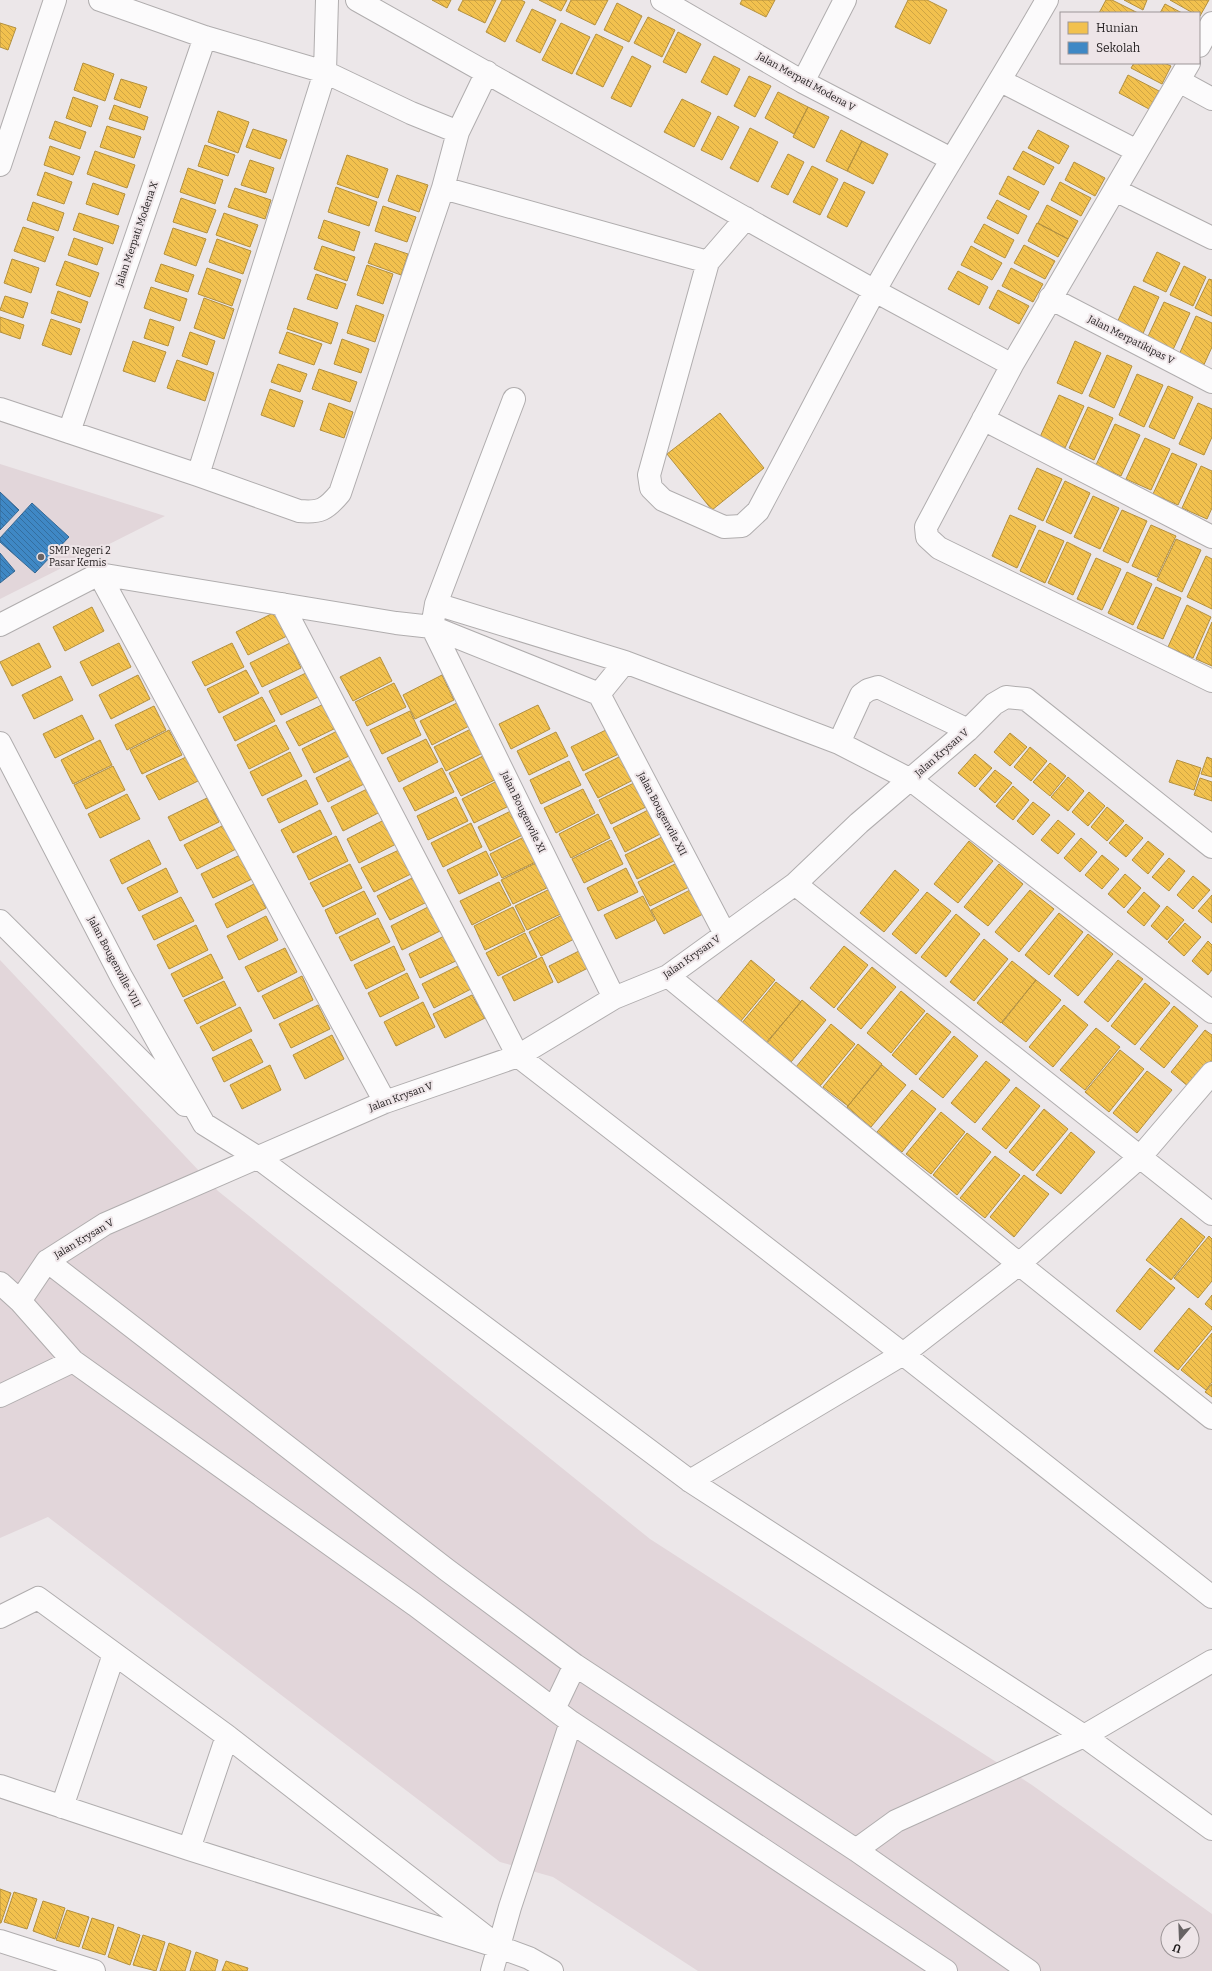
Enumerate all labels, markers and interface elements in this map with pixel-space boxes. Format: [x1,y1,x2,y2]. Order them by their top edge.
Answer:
legend [1060,12,1200,64]
text: Hunian [1096,21,1139,35]
text: Sekolah [1096,41,1141,55]
street label: Jalan Merpati Modena V [754,50,857,114]
street label: Jalan Merpati Modena X [113,180,161,289]
street label: Jalan Merpatikipas V [1085,313,1176,367]
place label: SMP Negeri 2 Pasar Kemis [49,545,111,569]
marker: SMP Negeri 2 Pasar Kemis [36,552,46,562]
street label: Jalan Krysan V [912,726,971,780]
street label: Jalan Bougenvile XI [498,768,548,855]
street label: Jalan Bougenvile XII [634,769,689,858]
street label: Jalan Bougenville-VIII [85,914,143,1010]
street label: Jalan Krysan V [660,933,723,982]
street label: Jalan Krysan V [366,1080,435,1114]
street label: Jalan Krysan V [51,1217,116,1262]
north arrow [1160,1919,1200,1959]
text: U [1171,1941,1183,1955]

